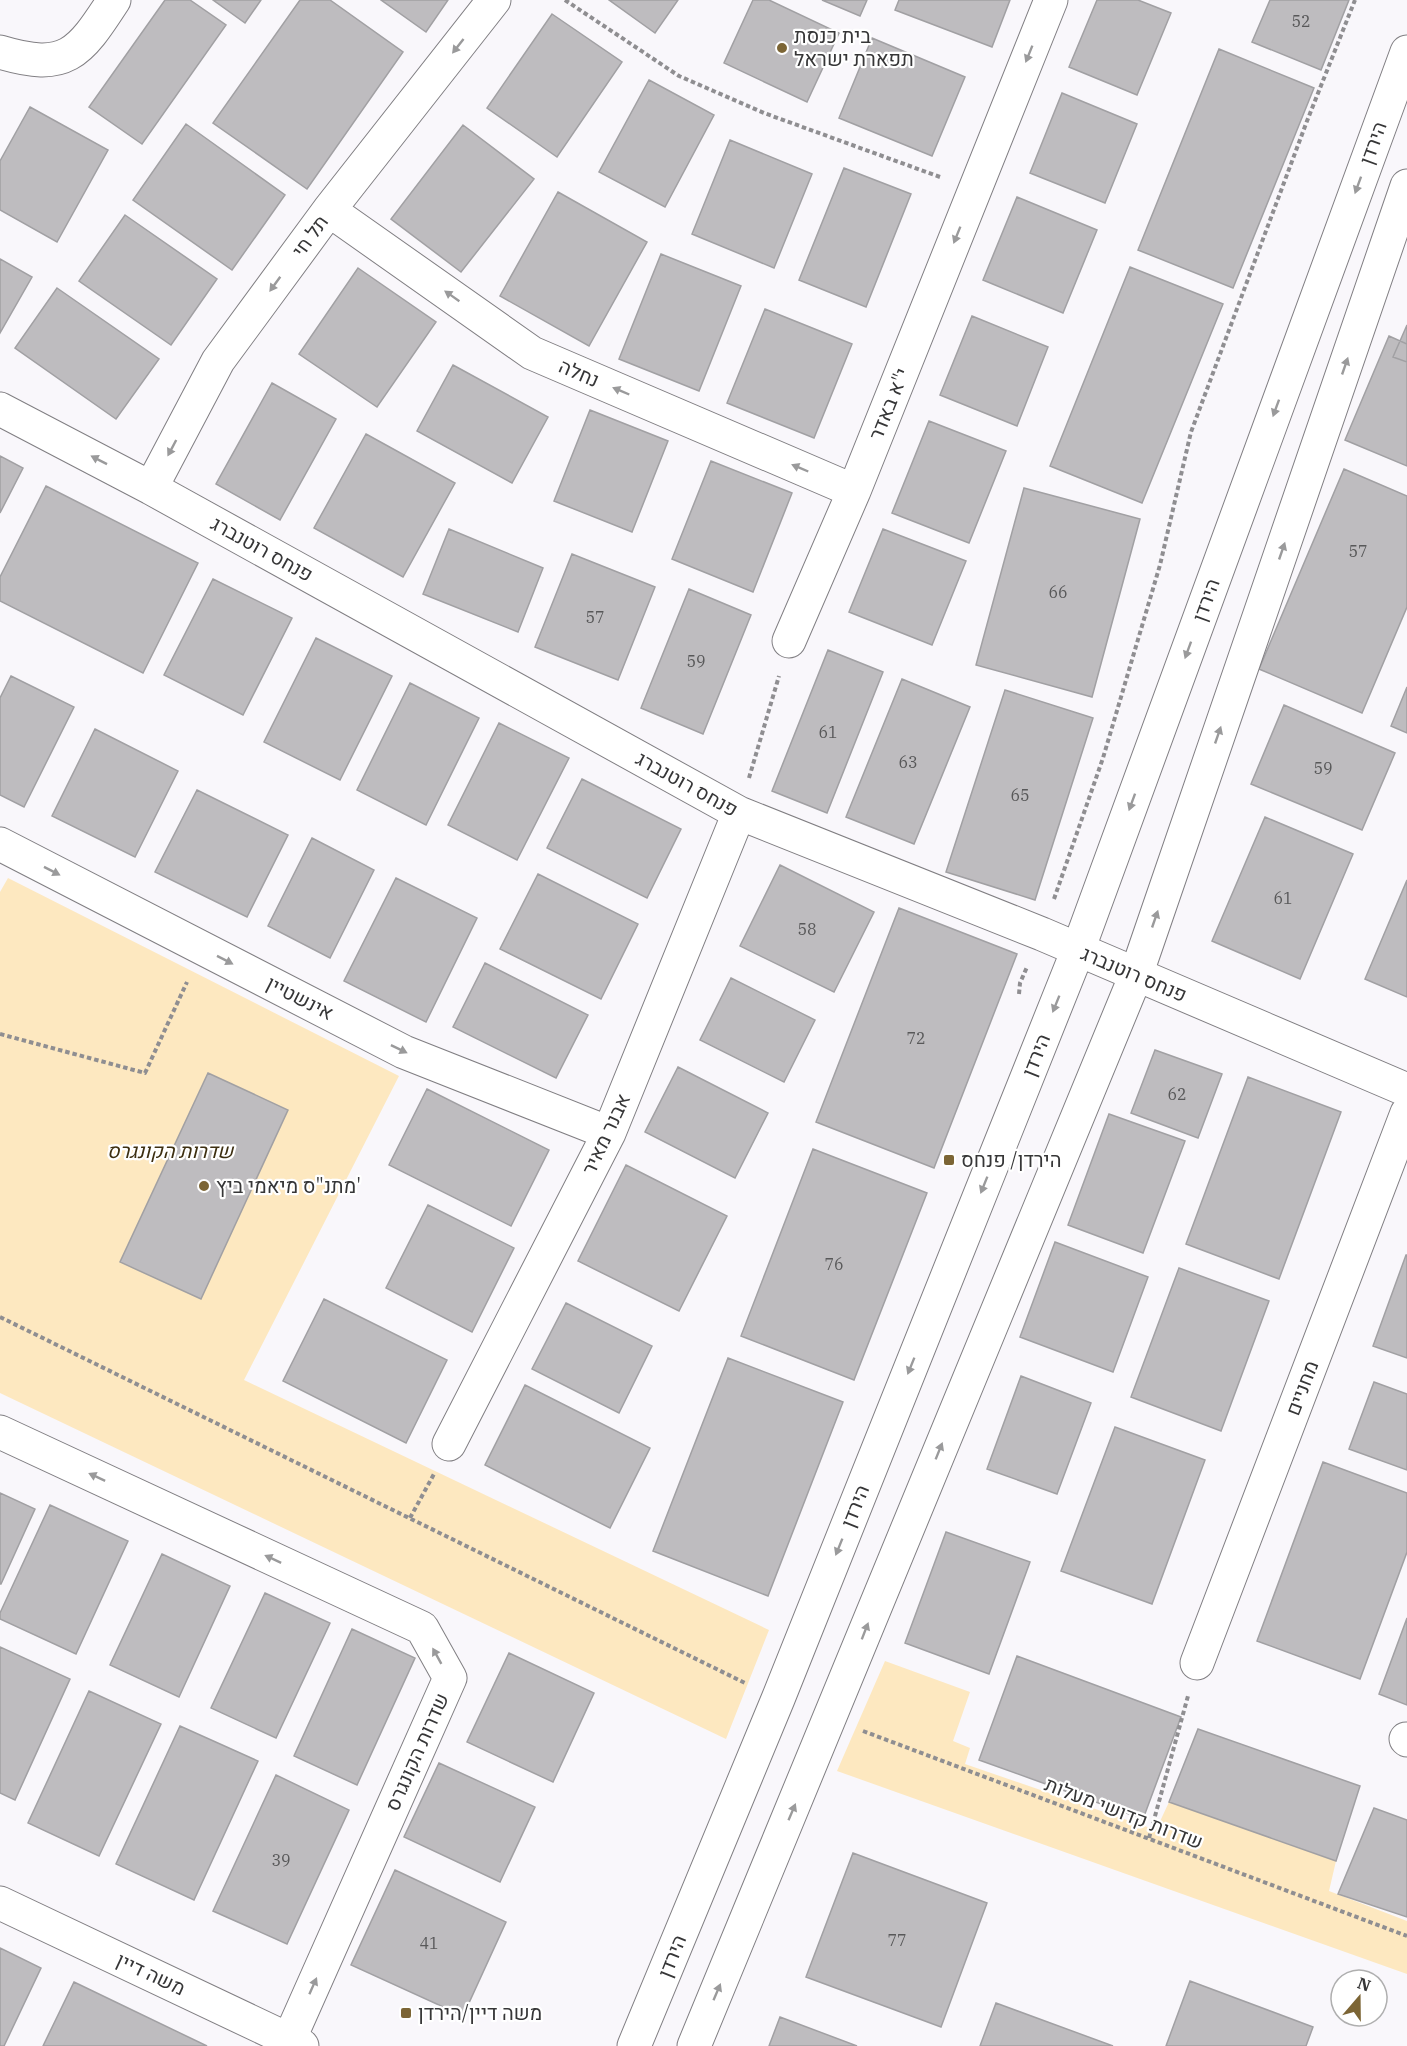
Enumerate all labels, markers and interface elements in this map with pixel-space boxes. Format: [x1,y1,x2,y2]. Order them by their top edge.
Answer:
house number: 52 [1291,11,1311,31]
place label: בית כנסת תפארת ישראל [794,22,914,72]
one-way arrow [452,38,465,54]
marker: בית כנסת תפארת ישראל [775,41,789,55]
one-way arrow [1024,46,1034,64]
street label: הירדן [1352,118,1393,168]
one-way arrow [1353,177,1363,195]
street label: תל חי [285,209,334,262]
one-way arrow [952,227,962,245]
one-way arrow [269,275,281,291]
one-way arrow [444,290,460,302]
street label: נחלה [555,352,604,393]
one-way arrow [1341,357,1351,375]
street label: י"א באדר [862,364,915,444]
one-way arrow [612,386,630,395]
one-way arrow [1271,399,1281,417]
one-way arrow [167,440,177,457]
one-way arrow [90,456,108,466]
one-way arrow [791,463,809,472]
street label: פנחס רוטנברג [206,509,318,588]
house number: 57 [1348,541,1368,561]
one-way arrow [1277,542,1287,560]
street label: הירדן [1185,575,1226,625]
house number: 66 [1048,582,1068,602]
house number: 57 [585,607,605,627]
one-way arrow [1182,641,1192,659]
house number: 59 [686,651,706,671]
house number: 61 [818,722,838,742]
one-way arrow [1214,726,1224,744]
street label: פנחס רוטנברג [631,744,743,823]
house number: 63 [898,752,918,772]
house number: 59 [1313,758,1333,778]
house number: 65 [1010,785,1030,805]
one-way arrow [1127,793,1136,811]
one-way arrow [44,866,61,876]
house number: 61 [1273,888,1293,908]
one-way arrow [1151,910,1160,928]
house number: 58 [797,919,817,939]
street label: פנחס רוטנברג [1077,939,1191,1008]
one-way arrow [217,955,234,965]
street label: אינשטיין [262,969,339,1026]
one-way arrow [1051,995,1060,1013]
house number: 72 [906,1028,926,1048]
street label: הירדן [1015,1029,1056,1080]
one-way arrow [391,1044,408,1053]
house number: 62 [1167,1084,1187,1104]
street label: אבנר מאיר [575,1089,636,1179]
park label: שדרות הקונגרס [107,1137,234,1164]
place label: הירדן/ פנחס [961,1146,1061,1173]
marker: הירדן/ פנחס [942,1153,956,1167]
place label: מתנ"ס מיאמי ביץ' [216,1172,361,1199]
one-way arrow [978,1176,988,1194]
marker: מתנ"ס מיאמי ביץ' [197,1179,211,1193]
house number: 76 [824,1254,844,1274]
street label: מחניים [1279,1356,1324,1419]
one-way arrow [906,1357,915,1375]
one-way arrow [935,1442,944,1460]
one-way arrow [88,1472,105,1481]
street label: הירדן [834,1480,875,1531]
one-way arrow [834,1538,843,1556]
one-way arrow [265,1555,282,1564]
one-way arrow [861,1622,870,1640]
one-way arrow [432,1647,442,1664]
street label: שדרות הקונגרס [378,1688,455,1815]
street label: שדרות קדושי מעלות [1041,1770,1207,1855]
one-way arrow [788,1803,797,1821]
house number: 39 [271,1850,291,1870]
street label: הירדן [651,1930,692,1981]
house number: 77 [887,1930,907,1950]
house number: 41 [419,1933,439,1953]
street label: משה דיין [112,1946,190,2001]
north arrow [1329,1968,1389,2028]
text: N [1355,1972,1373,1995]
one-way arrow [308,1978,317,1995]
one-way arrow [713,1983,722,2001]
place label: משה דיין/הירדן [418,1999,542,2026]
marker: משה דיין/הירדן [399,2006,413,2020]

